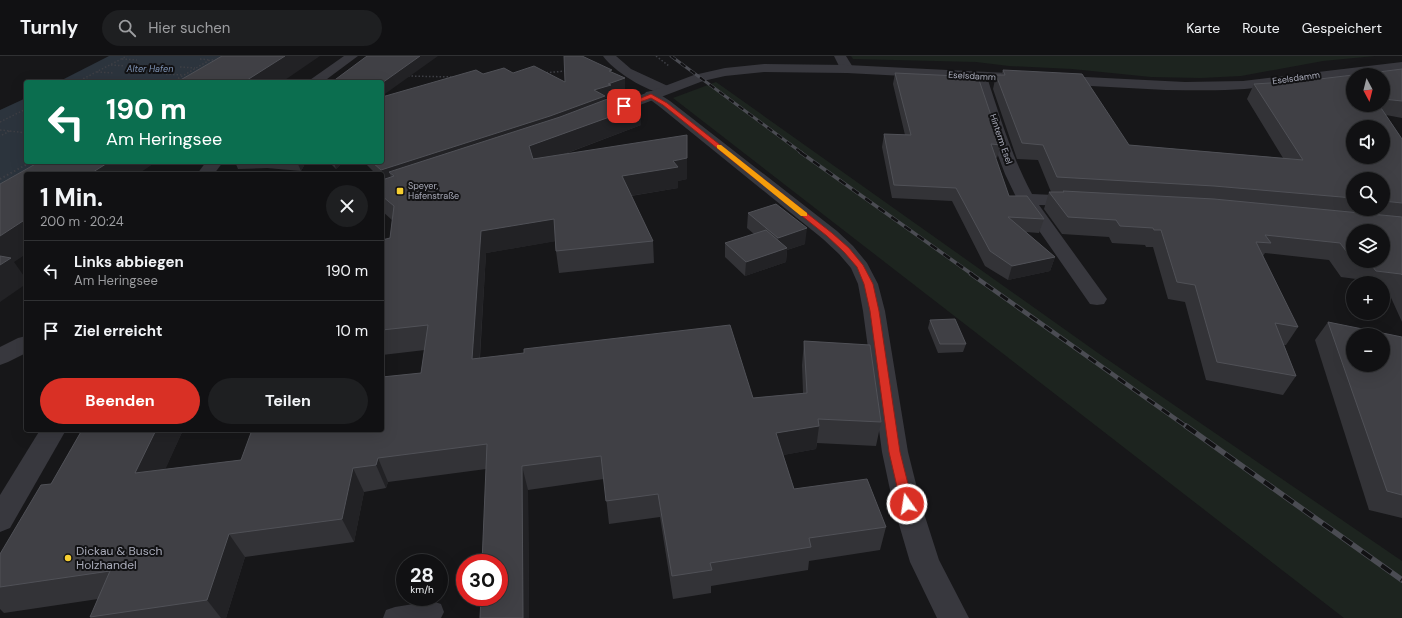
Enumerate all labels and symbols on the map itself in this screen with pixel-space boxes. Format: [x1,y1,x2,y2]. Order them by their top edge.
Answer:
water label: Alter Hafen [126,63,173,75]
north arrow [1346,68,1390,112]
street label: Eselsdamm [948,69,996,83]
street label: Eselsdamm [1271,69,1321,87]
pin [607,89,641,123]
street label: Hinterm Esel [987,112,1015,166]
place label: Speyer, Hafenstraße [408,180,459,202]
marker: Speyer, Hafenstraße [395,186,405,196]
position arrow [886,483,928,525]
place label: Dickau & Busch Holzhandel [76,543,163,573]
marker: Dickau & Busch Holzhandel [63,553,73,563]
speed limit sign: 30 [456,554,508,606]

